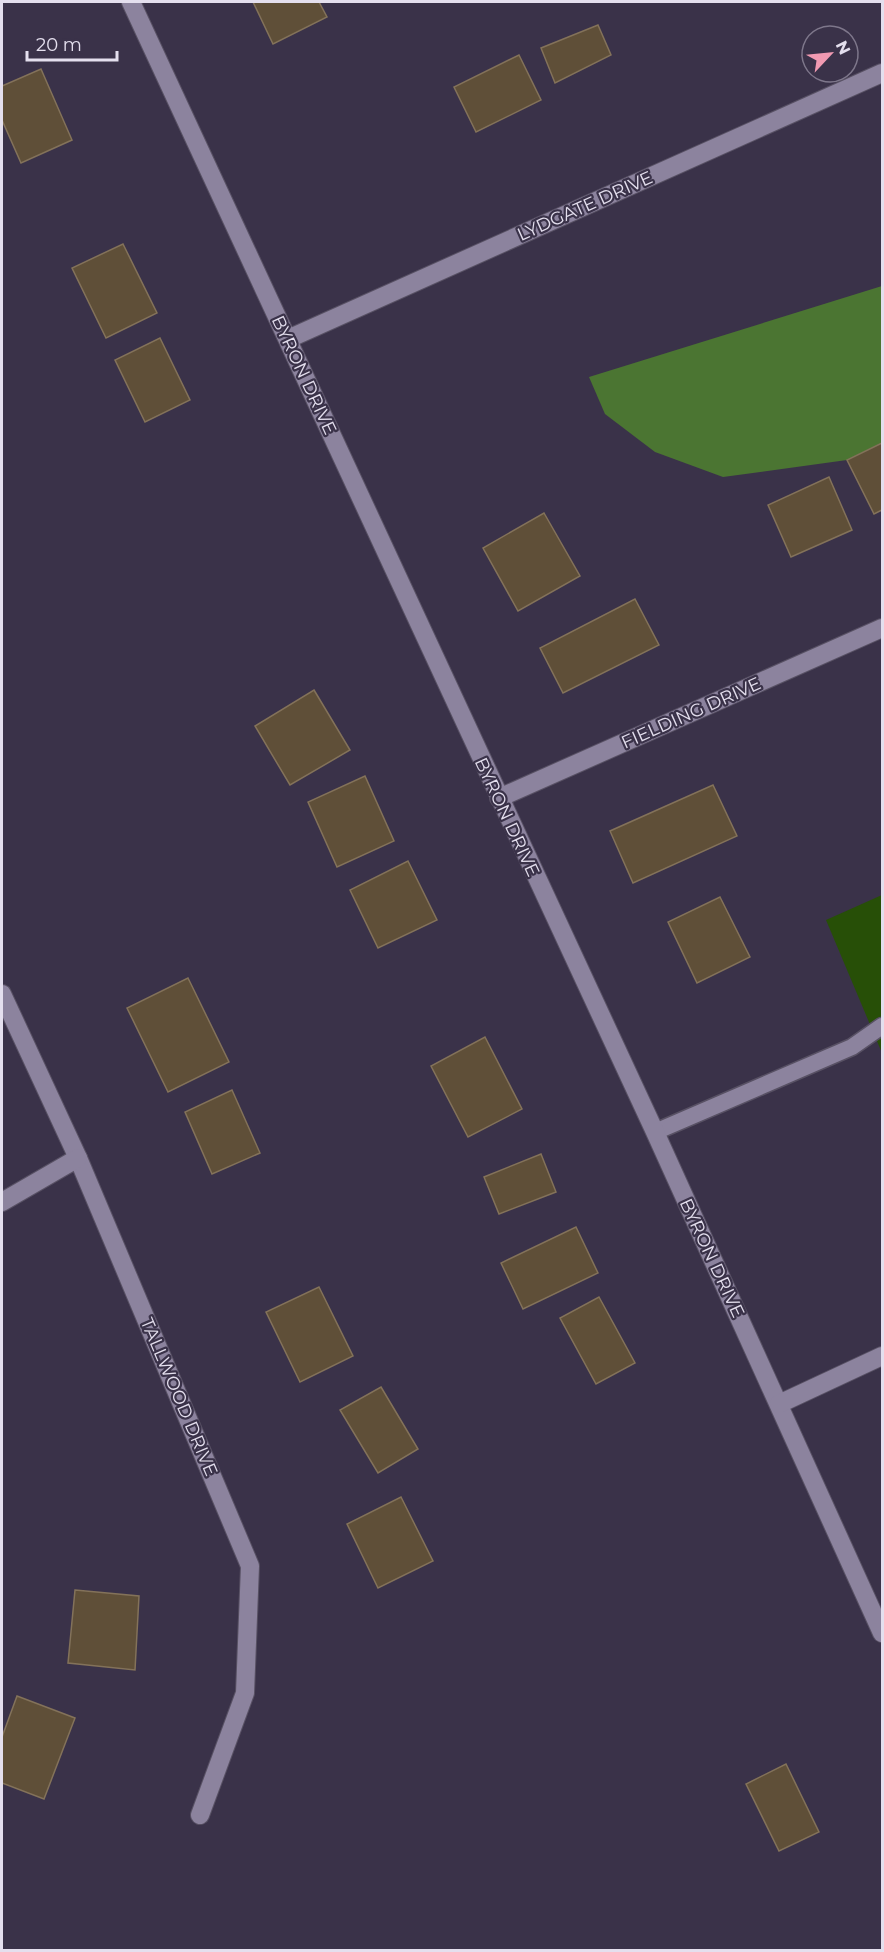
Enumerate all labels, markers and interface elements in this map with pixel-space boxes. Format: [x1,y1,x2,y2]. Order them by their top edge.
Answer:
scale bar [27,24,117,62]
north arrow [800,24,860,84]
text: 20 m [36,34,82,56]
text: N [832,38,854,58]
street label: LYDGATE DRIVE [514,166,656,246]
street label: BYRON DRIVE [267,312,341,438]
street label: FIELDING DRIVE [618,672,764,754]
street label: BYRON DRIVE [470,754,544,880]
street label: BYRON DRIVE [675,1195,749,1321]
street label: TALLWOOD DRIVE [136,1315,222,1479]

